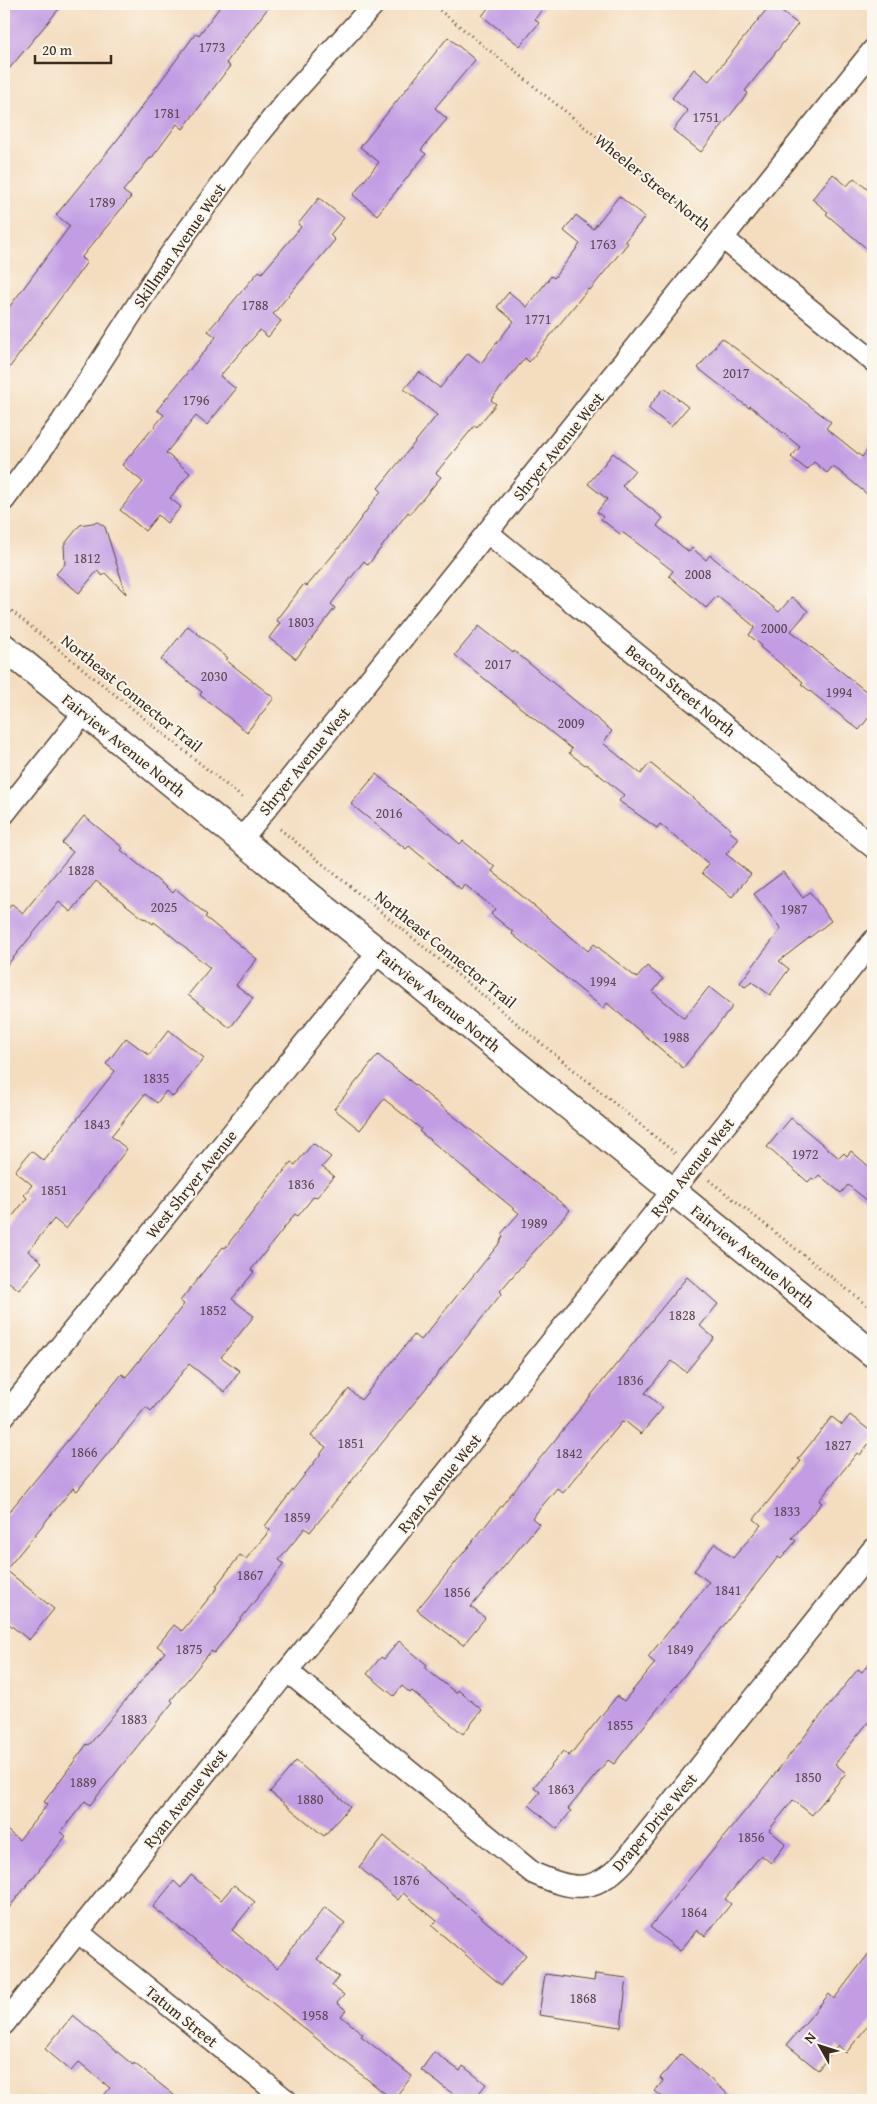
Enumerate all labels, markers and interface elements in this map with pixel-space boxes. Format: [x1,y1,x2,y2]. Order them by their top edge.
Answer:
scale bar [35,32,111,64]
house number: 1773 [199,37,225,57]
text: 20 m [42,39,73,60]
house number: 1781 [154,103,180,123]
house number: 1751 [693,107,719,127]
street label: Wheeler Street North [590,127,716,237]
street label: Skillman Avenue West [127,177,231,312]
house number: 1789 [89,192,116,212]
house number: 1763 [590,234,616,254]
house number: 1788 [242,295,269,315]
house number: 1771 [525,309,551,329]
house number: 2017 [723,363,750,383]
street label: Shryer Avenue West [507,386,610,506]
house number: 1796 [183,390,210,410]
house number: 1812 [74,548,100,568]
house number: 2008 [685,564,712,584]
house number: 1803 [288,612,314,632]
house number: 2000 [761,618,788,638]
street label: Northeast Connector Trail [56,628,208,758]
street label: Beacon Street North [621,638,741,742]
house number: 2017 [485,654,512,674]
house number: 2030 [201,666,228,686]
house number: 1994 [826,682,853,702]
street label: Fairview Avenue North [57,687,191,803]
street label: Shryer Avenue West [253,701,356,821]
house number: 2009 [558,713,585,733]
house number: 2016 [376,803,403,823]
house number: 1828 [68,860,95,880]
street label: Northeast Connector Trail [370,884,522,1014]
house number: 2025 [151,897,177,917]
house number: 1987 [781,899,808,919]
street label: Fairview Avenue North [372,942,506,1058]
house number: 1994 [590,971,617,991]
house number: 1988 [663,1027,690,1047]
house number: 1835 [143,1068,169,1088]
street label: Ryan Avenue West [644,1112,740,1222]
house number: 1843 [84,1114,110,1134]
street label: West Shryer Avenue [140,1124,242,1244]
house number: 1972 [792,1144,818,1164]
house number: 1836 [288,1174,315,1194]
house number: 1851 [41,1180,67,1200]
street label: Fairview Avenue North [686,1198,820,1314]
house number: 1989 [521,1213,548,1233]
house number: 1852 [200,1300,226,1320]
house number: 1828 [669,1305,696,1325]
house number: 1836 [617,1370,644,1390]
street label: Ryan Avenue West [391,1428,487,1538]
house number: 1851 [338,1433,364,1453]
house number: 1827 [825,1435,852,1455]
house number: 1866 [71,1442,98,1462]
house number: 1842 [556,1443,582,1463]
house number: 1833 [774,1501,800,1521]
house number: 1859 [284,1507,311,1527]
house number: 1867 [237,1565,264,1585]
house number: 1841 [715,1580,741,1600]
house number: 1856 [444,1582,471,1602]
house number: 1875 [176,1639,202,1659]
house number: 1849 [667,1639,694,1659]
house number: 1883 [121,1709,147,1729]
house number: 1855 [607,1715,633,1735]
street label: Ryan Avenue West [137,1743,233,1853]
street label: Draper Drive West [606,1767,703,1876]
house number: 1850 [795,1767,822,1787]
house number: 1889 [70,1772,97,1792]
house number: 1863 [548,1779,574,1799]
house number: 1880 [297,1789,324,1809]
house number: 1856 [738,1827,765,1847]
house number: 1876 [393,1870,420,1890]
house number: 1864 [681,1902,708,1922]
street label: Tatum Street [141,1979,224,2053]
house number: 1868 [570,1988,597,2008]
house number: 1958 [302,2005,329,2025]
north arrow [794,2022,844,2072]
text: N [799,2027,821,2048]

